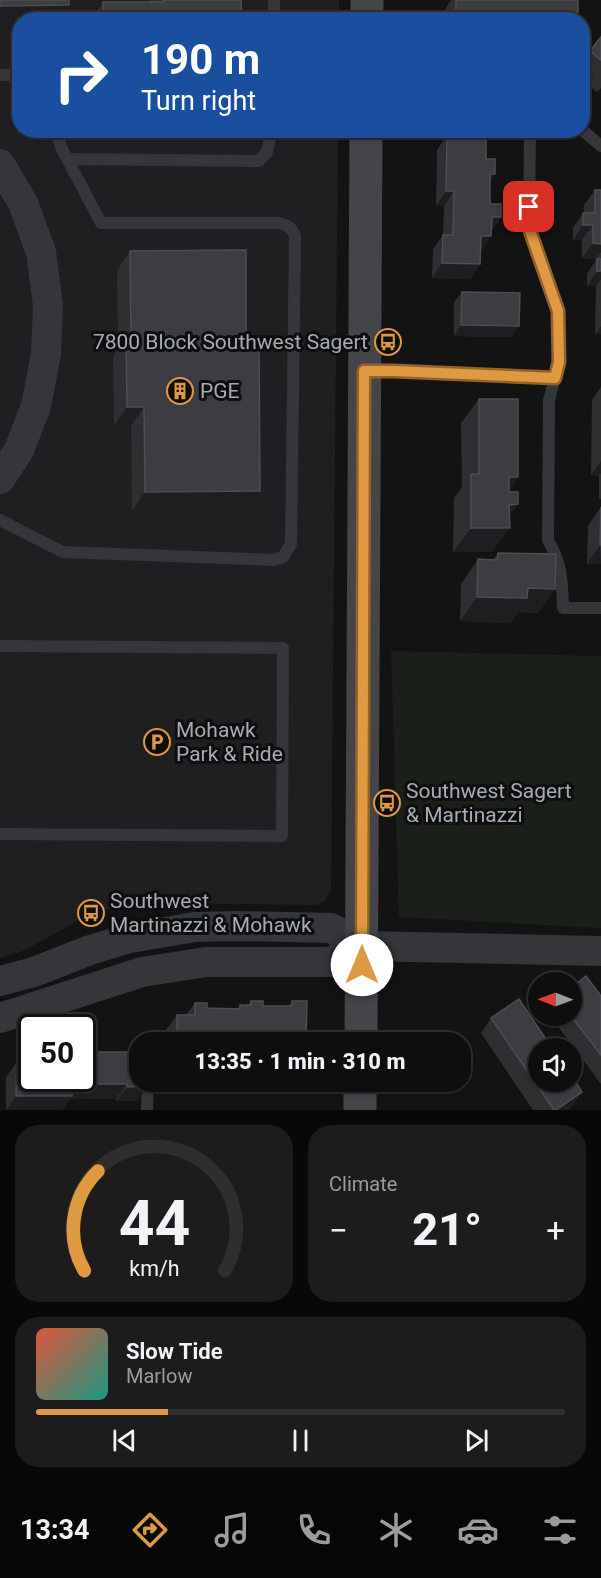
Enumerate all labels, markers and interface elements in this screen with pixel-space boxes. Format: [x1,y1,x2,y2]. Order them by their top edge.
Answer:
text: 190 m [141,35,260,84]
icon: right [42,36,120,114]
text: Turn right [141,85,256,117]
pin [503,181,554,232]
icon: arrive [512,190,545,223]
bus stop icon: 7800 Block Southwest Sagert [373,327,403,357]
place label: 7800 Block Southwest Sagert [93,330,368,354]
building icon: PGE [165,376,195,406]
place label: PGE [200,379,240,403]
place label: Mohawk Park & Ride [176,718,283,766]
parking icon: Mohawk Park & Ride [142,727,172,757]
place label: Southwest Sagert & Martinazzi [406,779,572,827]
bus stop icon: Southwest Sagert & Martinazzi [372,788,402,818]
place label: Southwest Martinazzi & Mohawk [110,889,312,937]
bus stop icon: Southwest Martinazzi & Mohawk [76,898,106,928]
position arrow [330,933,394,997]
north arrow [528,972,582,1026]
map controls [528,972,582,1092]
speed limit sign: 50 [18,1014,96,1092]
button: sound [528,1038,582,1092]
text: 13:35 · 1 min · 310 m [195,1049,405,1074]
text: Climate [329,1172,397,1196]
text: 44 [118,1187,190,1260]
text: 21° [412,1203,482,1256]
text: − [329,1211,348,1250]
text: + [546,1211,565,1250]
text: km/h [129,1256,179,1281]
text: Slow Tide [126,1339,223,1364]
text: Marlow [126,1364,192,1388]
icon: previous [108,1424,141,1457]
icon: pause [284,1424,317,1457]
icon: next [460,1424,493,1457]
icon: directions [129,1509,171,1551]
icon: music [211,1509,253,1551]
icon: phone [293,1509,335,1551]
icon: climate [375,1509,417,1551]
icon: car [457,1509,499,1551]
icon: filters [539,1509,581,1551]
text: 13:34 [20,1514,90,1546]

